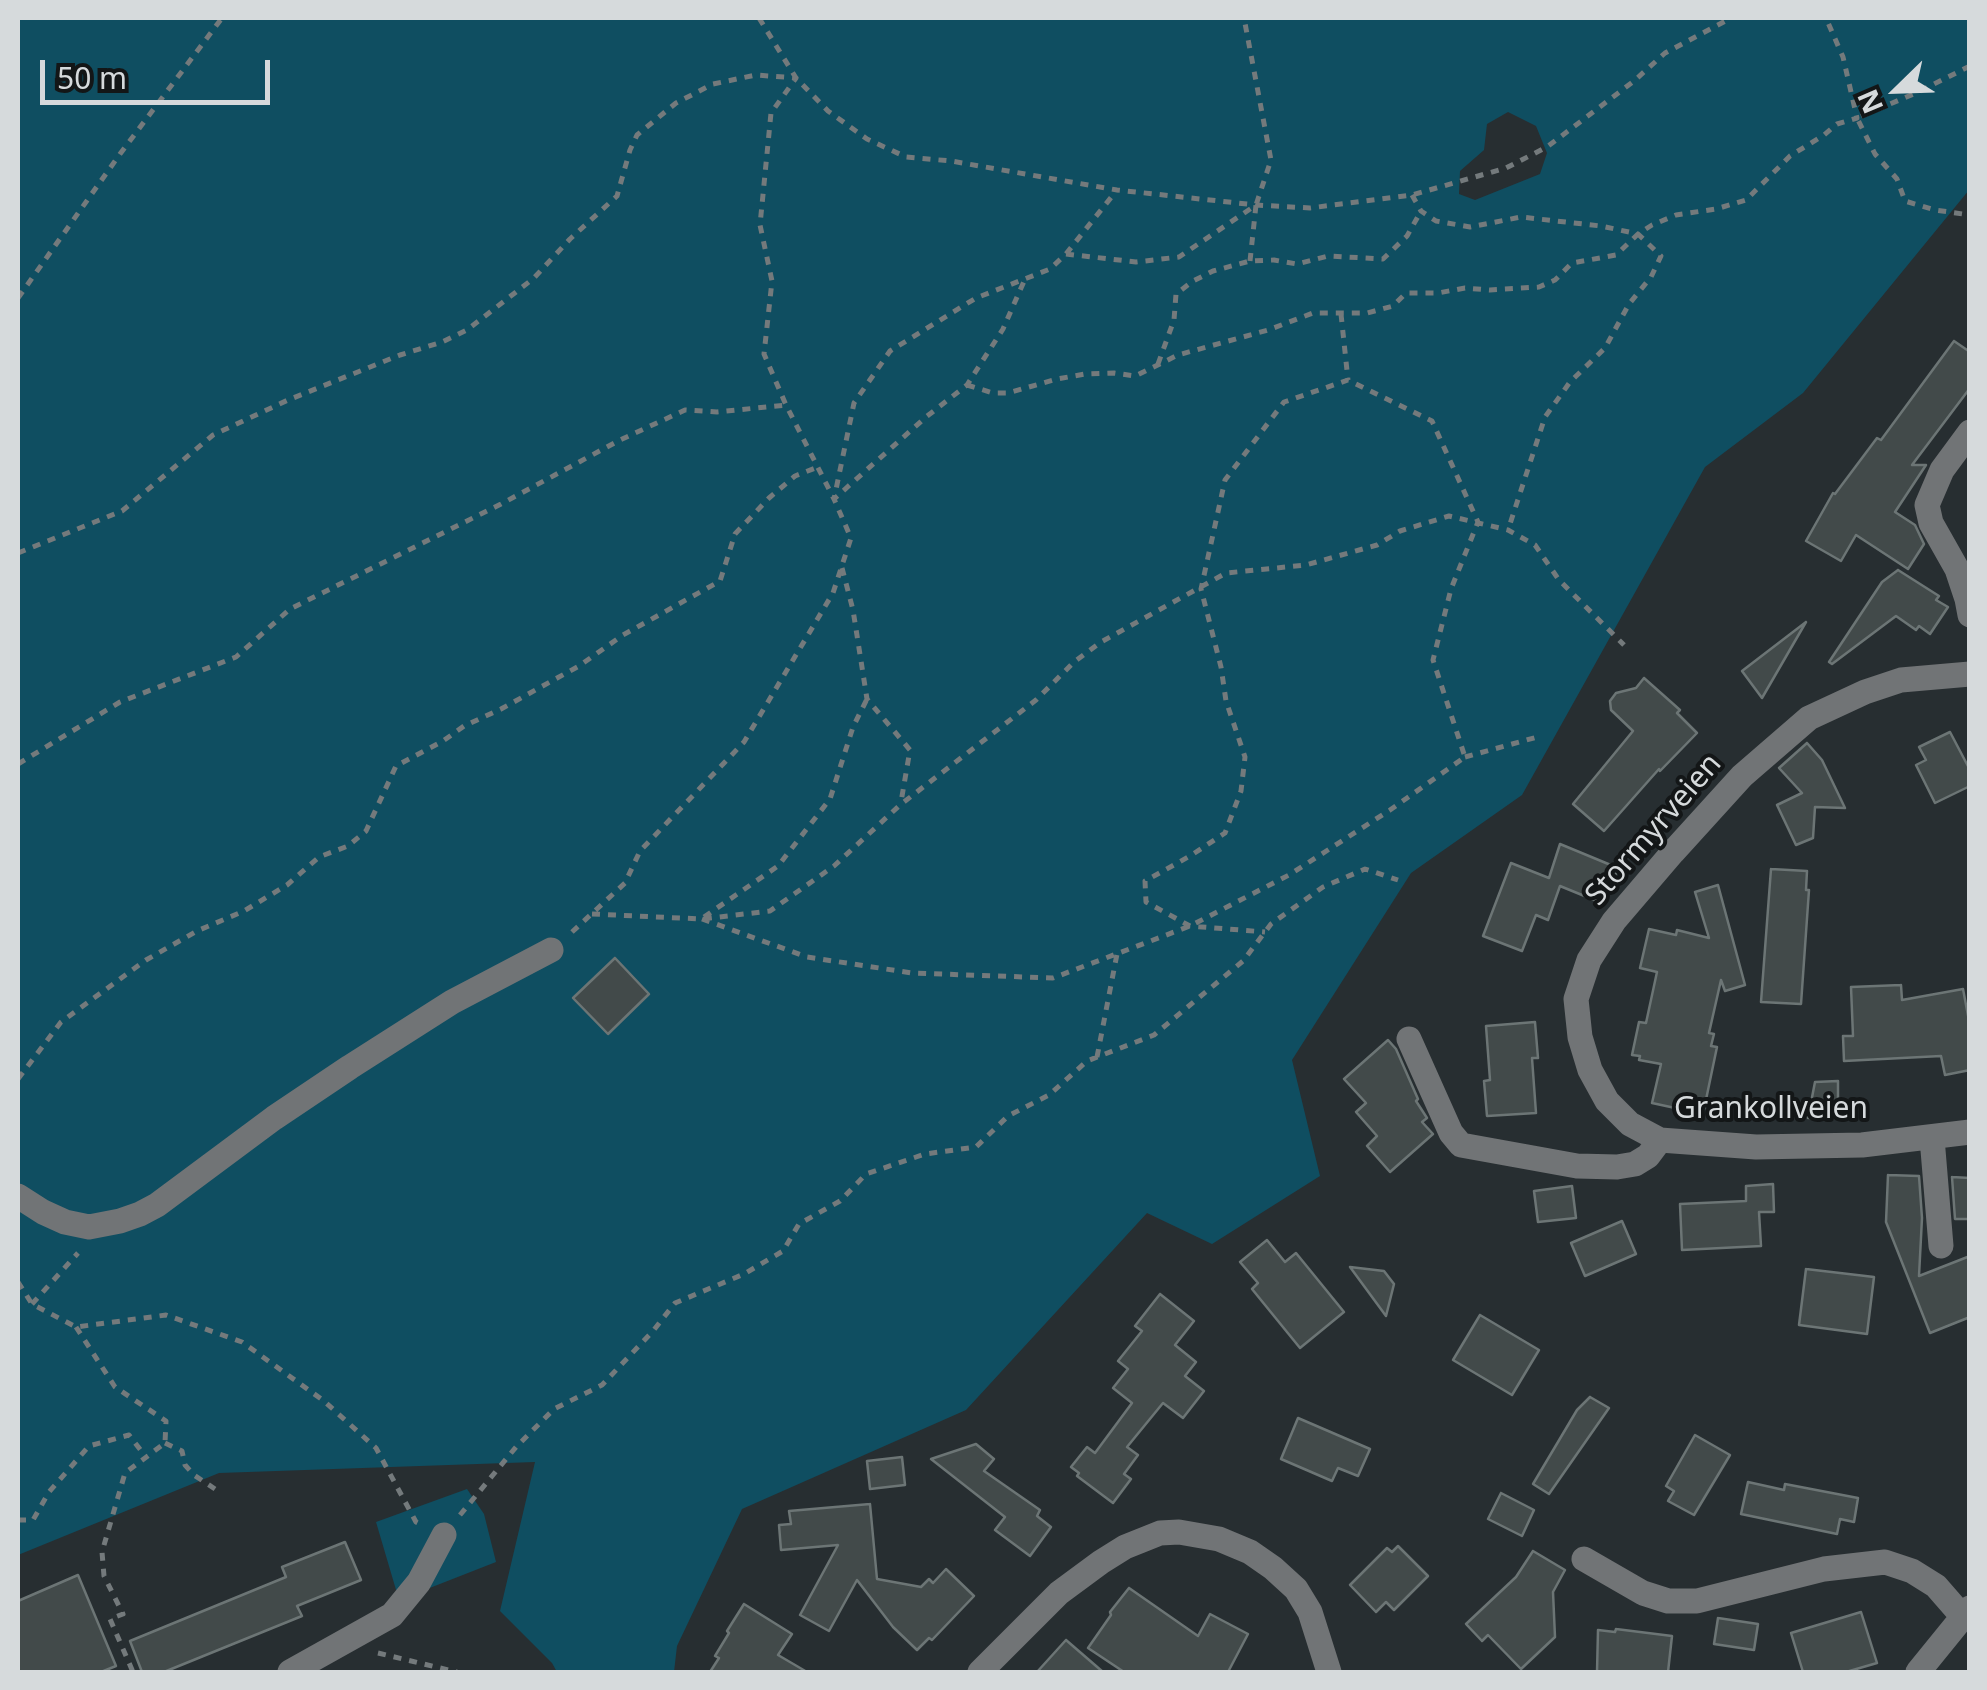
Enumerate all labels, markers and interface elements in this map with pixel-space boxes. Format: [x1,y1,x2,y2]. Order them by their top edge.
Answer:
scale bar [45,40,275,102]
north arrow [1847,40,1947,140]
text: 50 m [57,57,127,98]
text: N [1847,84,1891,120]
street label: Stormyrveien [1578,747,1730,913]
street label: Grankollveien [1674,1091,1868,1127]

